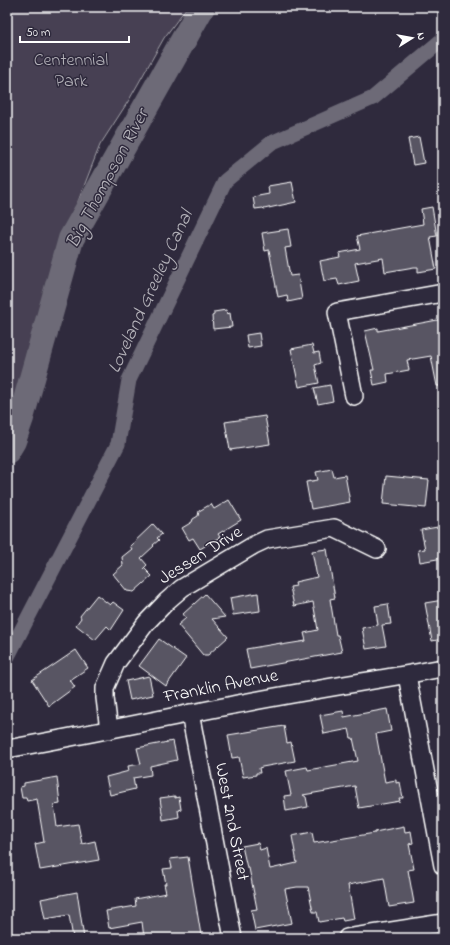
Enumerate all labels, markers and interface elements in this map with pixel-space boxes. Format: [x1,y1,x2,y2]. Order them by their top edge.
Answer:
scale bar [20,18,129,44]
north arrow [392,18,432,58]
text: 50 m [26,24,50,42]
text: N [412,31,429,41]
park label: Centennial Park [34,48,108,95]
water label: Big Thompson River [60,103,158,254]
water label: Loveland Greeley Canal [101,204,202,378]
street label: Jessen Drive [154,520,249,592]
street label: Franklin Avenue [161,663,281,711]
street label: West 2nd Street [207,761,255,883]

